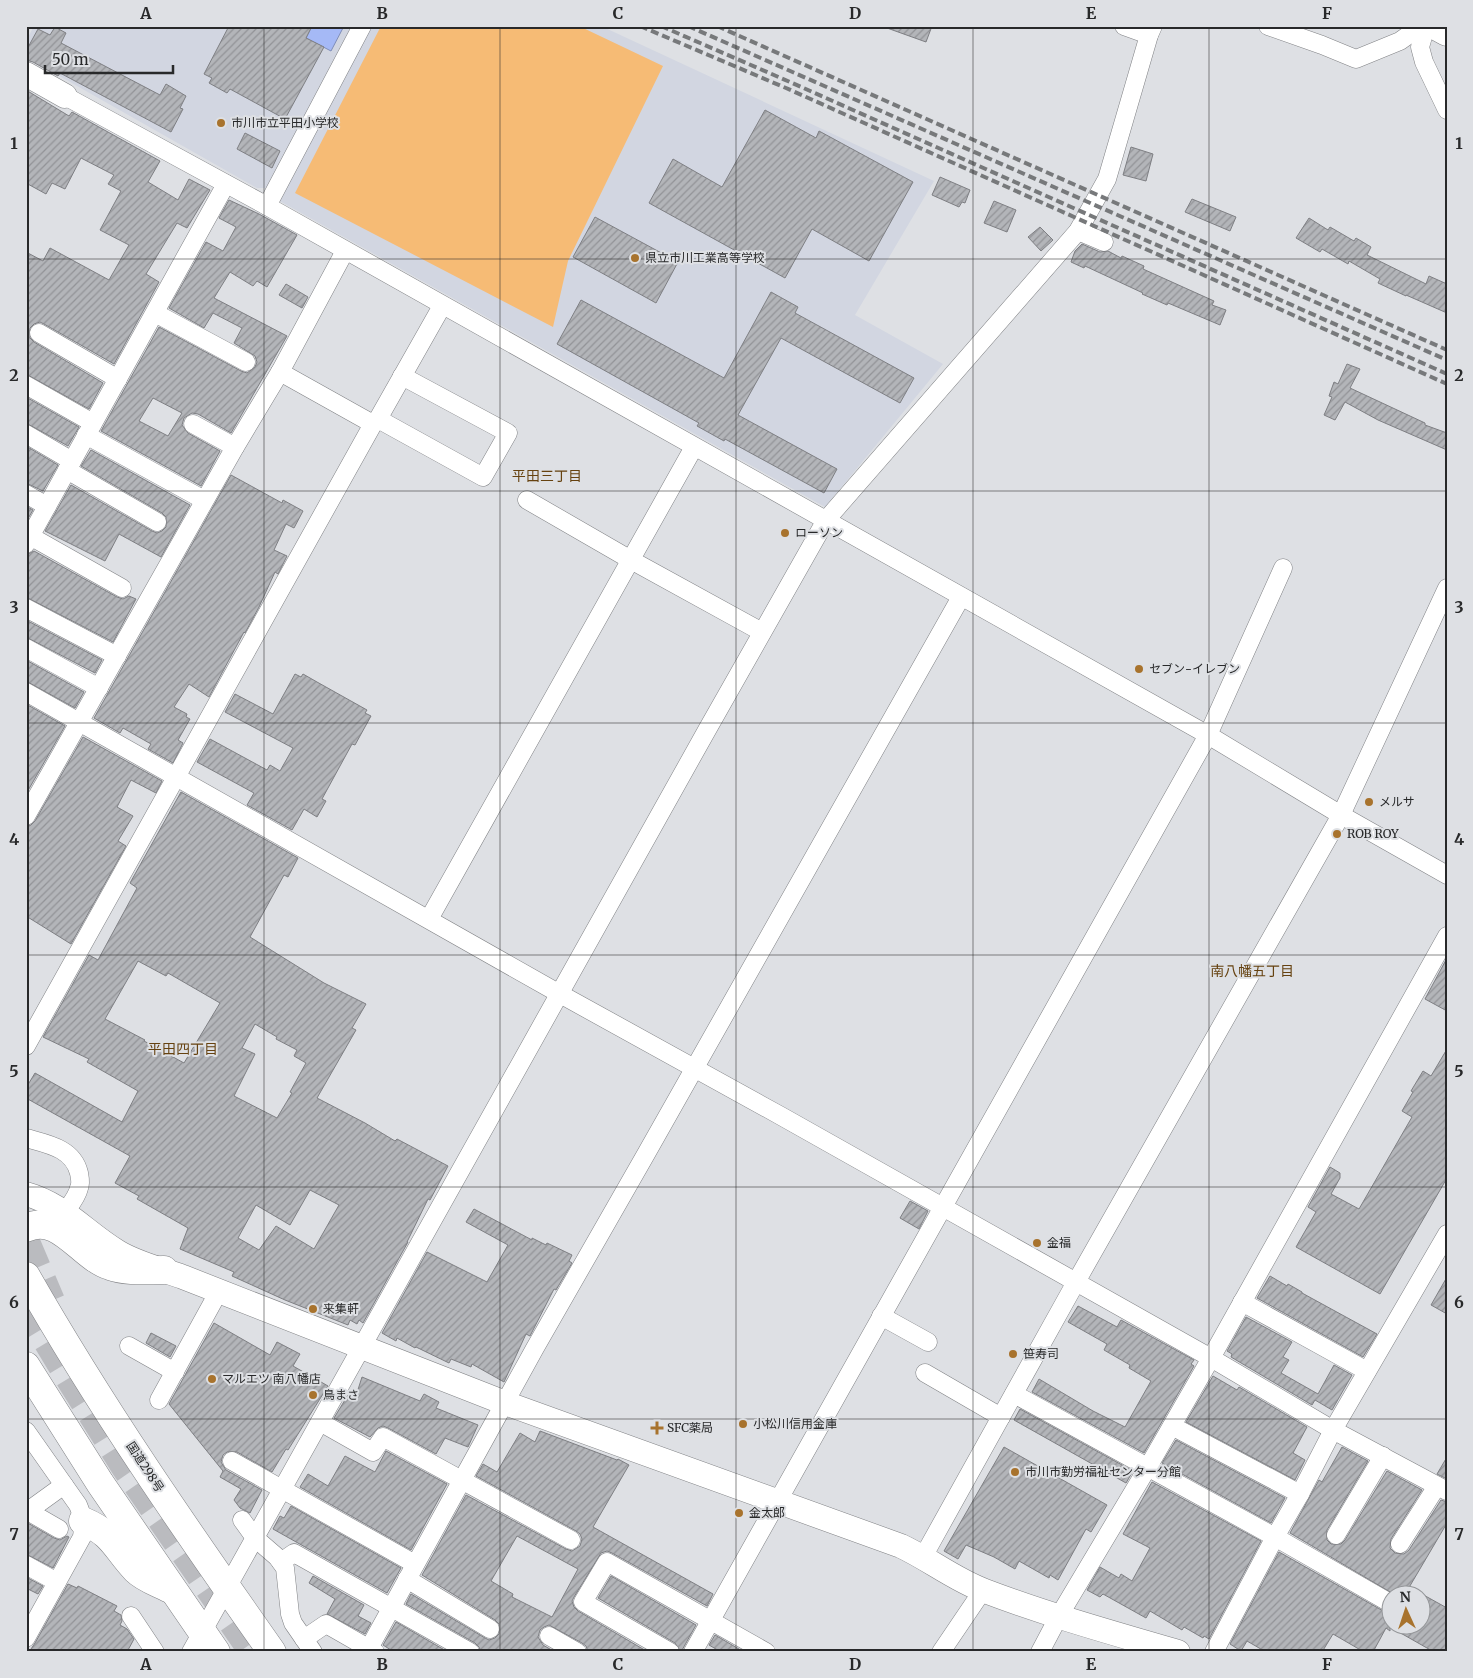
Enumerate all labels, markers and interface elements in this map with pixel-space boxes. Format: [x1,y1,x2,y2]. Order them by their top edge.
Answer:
text: A [139,3,152,23]
text: B [376,3,388,23]
text: C [613,3,623,23]
text: D [849,3,861,23]
text: E [1086,3,1097,23]
text: F [1322,3,1332,23]
scale bar [45,42,172,74]
text: 50 m [52,50,89,69]
place label: 市川市立平田小学校 [231,115,339,130]
marker: 市川市立平田小学校 [215,117,227,129]
text: 1 [10,133,18,153]
text: 1 [1455,133,1463,153]
place label: 県立市川工業高等学校 [645,250,765,265]
marker: 県立市川工業高等学校 [629,252,641,264]
text: 2 [9,365,19,385]
text: 2 [1454,365,1464,385]
district label: 平田三丁目 [512,467,582,485]
place label: ローソン [795,525,843,540]
marker: ローソン [779,527,791,539]
text: 3 [9,597,19,617]
text: 3 [1454,597,1464,617]
place label: セブン-イレブン [1149,661,1240,676]
marker: セブン-イレブン [1133,663,1145,675]
place label: メルサ [1379,794,1415,809]
marker: メルサ [1363,796,1375,808]
place label: ROB ROY [1347,826,1399,841]
marker: ROB ROY [1331,828,1343,840]
text: 4 [9,829,19,849]
text: 4 [1454,829,1464,849]
district label: 南八幡五丁目 [1210,962,1294,980]
district label: 平田四丁目 [148,1040,218,1058]
text: 5 [9,1061,19,1081]
text: 5 [1454,1061,1464,1081]
place label: 金福 [1047,1235,1071,1250]
marker: 金福 [1031,1237,1043,1249]
text: 6 [9,1292,19,1312]
text: 6 [1454,1292,1464,1312]
place label: 来集軒 [323,1301,359,1316]
marker: 来集軒 [307,1303,319,1315]
place label: 笹寿司 [1023,1346,1059,1361]
marker: 笹寿司 [1007,1348,1019,1360]
place label: マルエツ 南八幡店 [222,1371,321,1386]
marker: マルエツ 南八幡店 [206,1373,218,1385]
place label: 鳥まさ [323,1387,359,1402]
marker: 鳥まさ [307,1389,319,1401]
place label: 小松川信用金庫 [753,1416,837,1431]
marker: 小松川信用金庫 [737,1418,749,1430]
place label: SFC薬局 [667,1420,713,1435]
marker: SFC薬局 [651,1422,663,1434]
street label: 国道298号 [124,1439,167,1495]
place label: 市川市勤労福祉センター分館 [1025,1464,1181,1479]
marker: 市川市勤労福祉センター分館 [1009,1466,1021,1478]
place label: 金太郎 [749,1505,785,1520]
marker: 金太郎 [733,1507,745,1519]
text: 7 [9,1524,19,1544]
text: 7 [1454,1524,1464,1544]
north arrow [1380,1586,1430,1636]
text: N [1399,1588,1411,1606]
text: A [139,1654,152,1674]
text: B [376,1654,388,1674]
text: C [613,1654,623,1674]
text: D [849,1654,861,1674]
text: E [1086,1654,1097,1674]
text: F [1322,1654,1332,1674]

